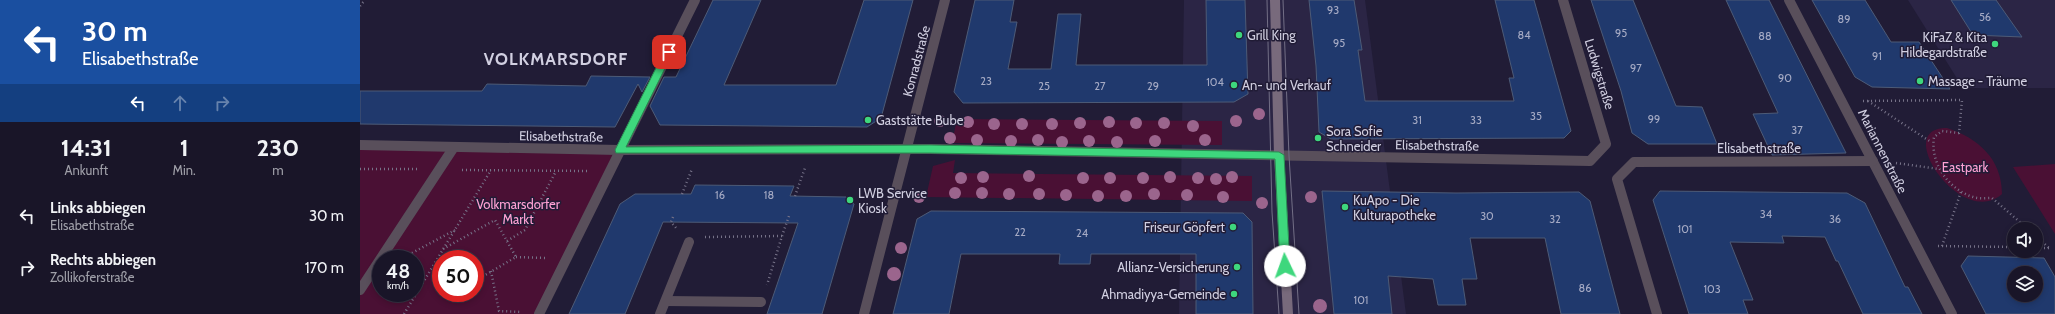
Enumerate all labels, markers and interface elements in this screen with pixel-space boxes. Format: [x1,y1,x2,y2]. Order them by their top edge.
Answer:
house number: 93 [1327,3,1339,17]
house number: 56 [1979,10,1991,24]
house number: 89 [1838,12,1850,26]
text: 30 m [82,14,148,48]
icon: left [16,16,68,68]
street label: Konradstraße [899,23,933,98]
house number: 95 [1615,26,1627,40]
place label: Grill King [1247,27,1296,43]
house number: 84 [1517,28,1531,42]
house number: 88 [1758,29,1772,43]
place label: KiFaZ & Kita Hildegardstraße [1900,29,1988,60]
marker: Grill King [1234,30,1244,40]
pin [652,35,686,69]
house number: 95 [1333,36,1345,50]
street label: Ludwigstraße [1582,37,1618,112]
marker: KiFaZ & Kita Hildegardstraße [1990,39,2000,49]
icon: arrive [658,41,680,63]
text: Elisabethstraße [82,48,198,70]
district label: VOLKMARSDORF [484,49,628,69]
house number: 91 [1872,49,1882,63]
house number: 97 [1630,61,1642,75]
house number: 90 [1778,71,1792,85]
place label: Massage - Träume [1928,73,2027,89]
house number: 23 [980,74,992,88]
house number: 104 [1206,75,1224,89]
marker: Massage - Träume [1915,76,1925,86]
place label: An- und Verkauf [1242,77,1332,93]
house number: 25 [1038,79,1050,93]
house number: 27 [1094,79,1106,93]
house number: 29 [1147,79,1159,93]
marker: An- und Verkauf [1229,80,1239,90]
icon: left [127,92,149,114]
icon: ahead [169,92,191,114]
icon: right [211,92,233,114]
street label: Mariannenstraße [1855,106,1911,196]
house number: 35 [1530,109,1542,123]
place label: Gaststätte Bube [876,112,964,128]
house number: 99 [1648,112,1660,126]
house number: 31 [1412,113,1422,127]
house number: 33 [1470,113,1482,127]
marker: Gaststätte Bube [863,115,873,125]
place label: Sora Sofie Schneider [1326,123,1383,154]
house number: 37 [1791,123,1803,137]
street label: Elisabethstraße [519,127,604,145]
text: 14:31 [61,133,112,162]
text: 1 [180,133,189,162]
text: 230 [257,133,299,162]
marker: Sora Sofie Schneider [1313,133,1323,143]
street label: Elisabethstraße [1395,136,1480,154]
street label: Elisabethstraße [1717,140,1801,156]
park label: Eastpark [1942,159,1988,175]
text: Ankunft [64,162,108,178]
text: Min. [173,162,196,178]
text: m [272,162,284,178]
place label: LWB Service Kiosk [858,185,927,216]
house number: 16 [715,188,725,202]
house number: 18 [764,188,774,202]
place label: KuApo - Die Kulturapotheke [1353,192,1436,223]
marker: LWB Service Kiosk [845,195,855,205]
park label: Volkmarsdorfer Markt [476,196,561,227]
text: Links abbiegen [50,199,146,217]
marker: KuApo - Die Kulturapotheke [1340,202,1350,212]
icon: left [16,205,38,227]
text: 30 m [309,207,344,225]
house number: 34 [1760,207,1773,221]
house number: 30 [1480,209,1494,223]
house number: 32 [1549,212,1561,226]
house number: 36 [1829,212,1841,226]
text: Elisabethstraße [50,217,134,233]
place label: Friseur Göpfert [1144,219,1226,235]
marker: Friseur Göpfert [1228,222,1238,232]
house number: 101 [1678,222,1692,236]
map controls [2007,222,2043,302]
button: sound [2007,222,2043,258]
house number: 22 [1014,225,1026,239]
house number: 24 [1076,226,1089,240]
position arrow [1264,245,1306,287]
speed limit sign: 50 [432,250,484,302]
text: Rechts abbiegen [50,251,156,269]
icon: right [16,257,38,279]
text: 170 m [305,259,344,277]
text: 48 [386,259,410,283]
place label: Allianz-Versicherung [1117,259,1230,275]
marker: Allianz-Versicherung [1232,262,1242,272]
button: layers [2007,266,2043,302]
text: Zollikoferstraße [50,269,134,285]
text: km/h [387,279,409,292]
house number: 86 [1579,281,1591,295]
house number: 103 [1703,282,1721,296]
place label: Ahmadiyya-Gemeinde [1101,286,1226,302]
marker: Ahmadiyya-Gemeinde [1229,289,1239,299]
house number: 101 [1354,293,1368,307]

